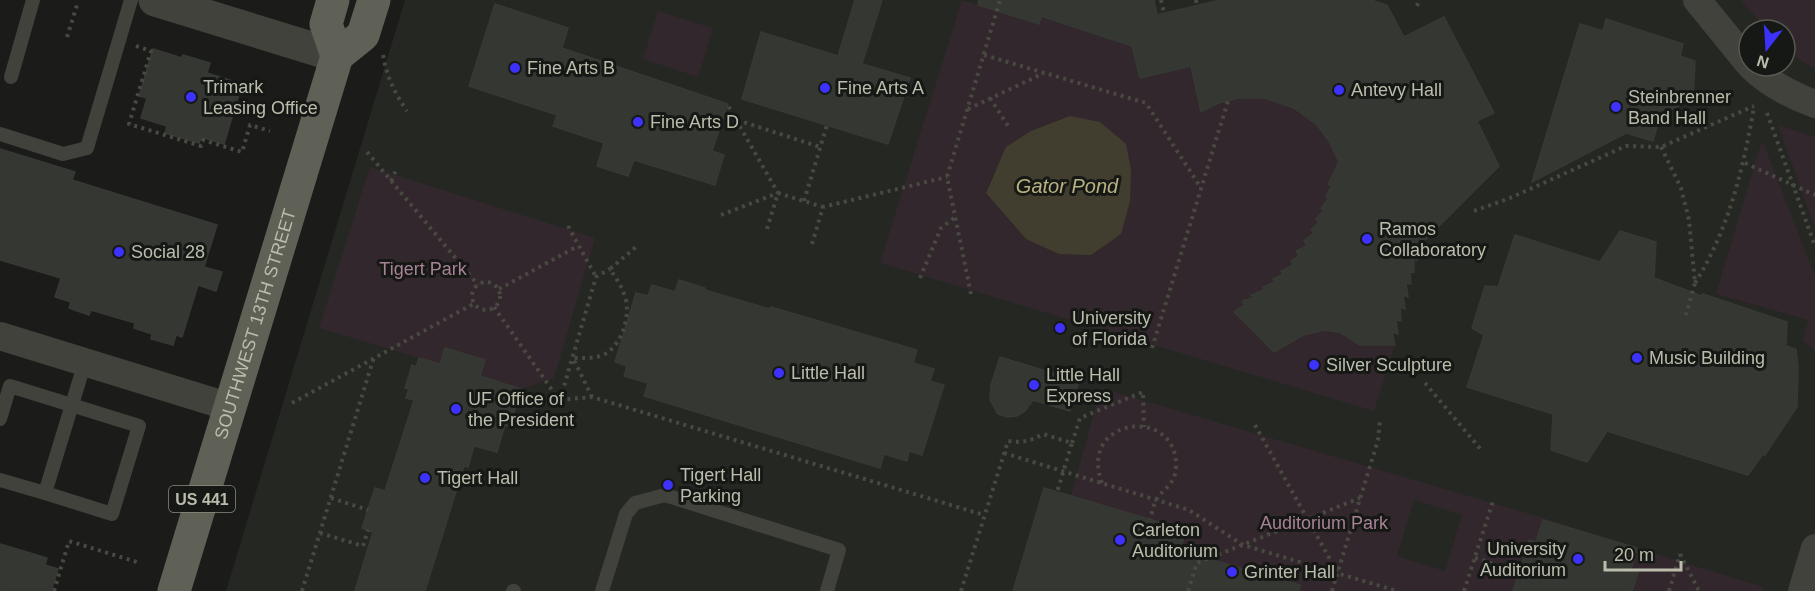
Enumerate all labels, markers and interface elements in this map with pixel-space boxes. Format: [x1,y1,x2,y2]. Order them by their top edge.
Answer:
north arrow [1737,18,1797,78]
text: N [1755,52,1771,72]
place label: Fine Arts B [527,58,615,78]
marker: Fine Arts B [508,61,522,75]
place label: Trimark Leasing Office [203,77,318,118]
place label: Fine Arts A [837,78,924,98]
place label: Antevy Hall [1351,80,1442,100]
marker: Fine Arts A [818,81,832,95]
marker: Antevy Hall [1332,83,1346,97]
place label: Steinbrenner Band Hall [1628,87,1731,128]
marker: Trimark Leasing Office [184,90,198,104]
marker: Steinbrenner Band Hall [1609,100,1623,114]
place label: Fine Arts D [650,112,739,132]
marker: Fine Arts D [631,115,645,129]
water label: Gator Pond [1016,175,1119,197]
street label: SOUTHWEST 13TH STREET [211,206,300,442]
place label: Ramos Collaboratory [1379,219,1486,260]
marker: Ramos Collaboratory [1360,232,1374,246]
place label: Social 28 [131,242,205,262]
marker: Social 28 [112,245,126,259]
park label: Tigert Park [379,259,468,279]
place label: University of Florida [1072,308,1151,349]
marker: University of Florida [1053,321,1067,335]
place label: Music Building [1649,348,1765,368]
marker: Music Building [1630,351,1644,365]
place label: Silver Sculpture [1326,355,1452,375]
marker: Silver Sculpture [1307,358,1321,372]
place label: Little Hall [791,363,865,383]
place label: Little Hall Express [1046,365,1120,406]
marker: Little Hall [772,366,786,380]
marker: Little Hall Express [1027,378,1041,392]
place label: UF Office of the President [468,389,574,430]
marker: UF Office of the President [449,402,463,416]
place label: Tigert Hall Parking [680,465,761,506]
place label: Tigert Hall [437,468,518,488]
marker: Tigert Hall [418,471,432,485]
marker: Tigert Hall Parking [661,478,675,492]
road number: US 441 [169,486,235,512]
park label: Auditorium Park [1260,513,1389,533]
place label: Carleton Auditorium [1132,520,1218,561]
marker: Carleton Auditorium [1113,533,1127,547]
scale bar [1605,534,1682,572]
place label: University Auditorium [1480,539,1566,580]
text: 20 m [1614,545,1654,565]
marker: University Auditorium [1571,552,1585,566]
place label: Grinter Hall [1244,562,1335,582]
marker: Grinter Hall [1225,565,1239,579]

